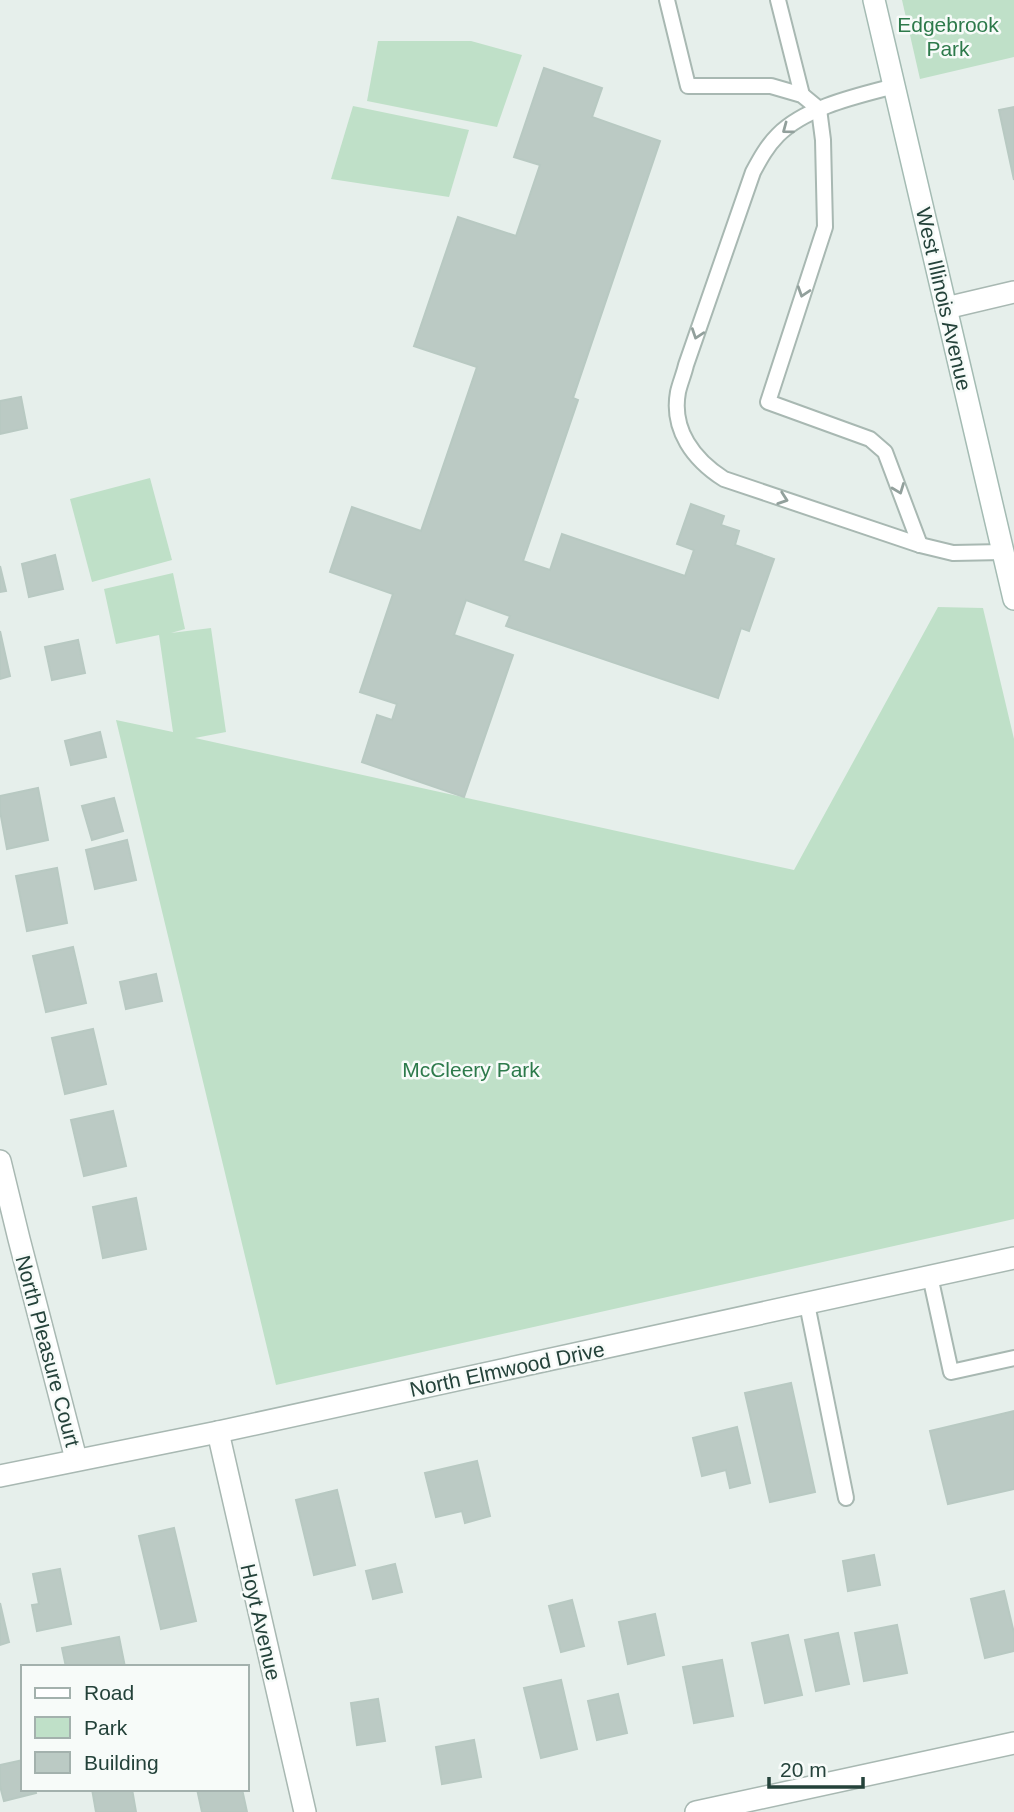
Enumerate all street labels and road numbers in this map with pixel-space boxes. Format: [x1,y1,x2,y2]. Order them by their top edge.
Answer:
street label: West Illinois Avenue [912,205,976,393]
street label: North Pleasure Court [11,1253,85,1449]
street label: North Elmwood Drive [408,1337,606,1401]
street label: Hoyt Avenue [236,1562,286,1682]

